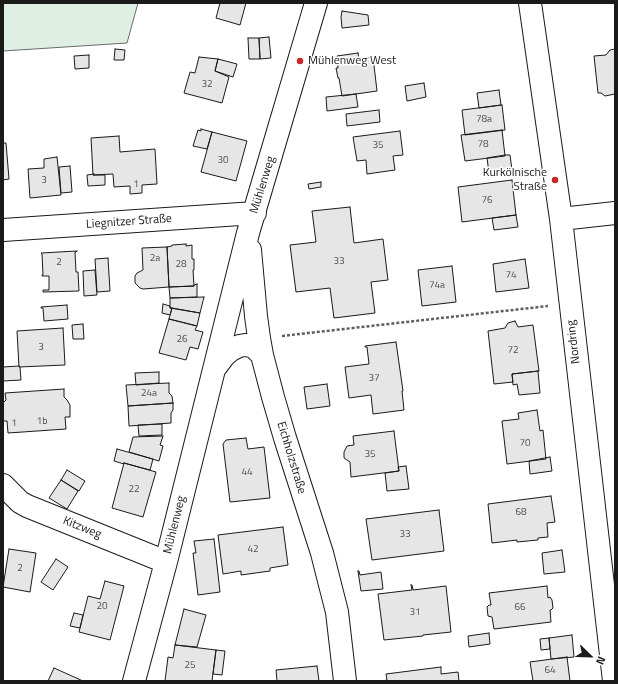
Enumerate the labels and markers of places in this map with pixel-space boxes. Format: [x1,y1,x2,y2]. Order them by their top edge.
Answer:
place label: Mühlenweg West [308,54,396,68]
marker: Mühlenweg West [295,56,305,66]
place label: Kurkölnische Straße [483,166,547,194]
marker: Kurkölnische Straße [550,175,560,185]

